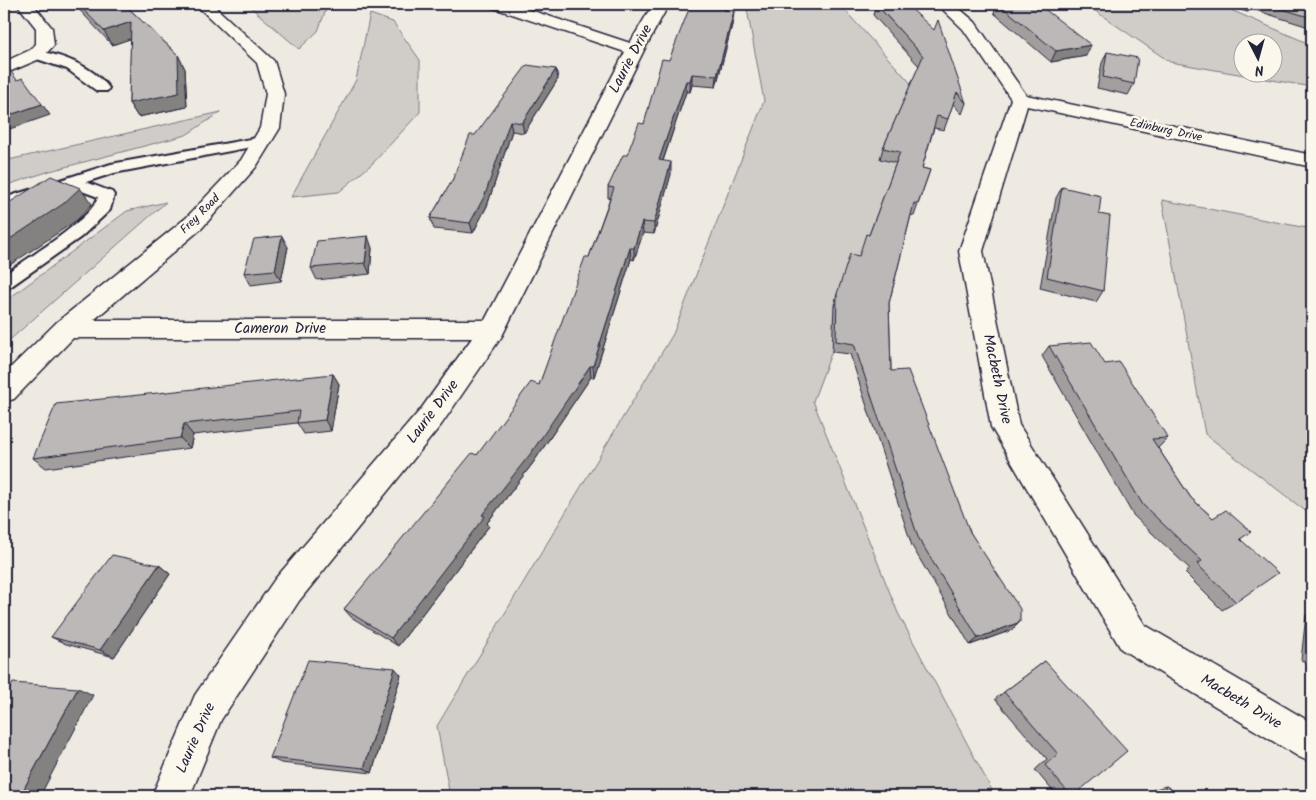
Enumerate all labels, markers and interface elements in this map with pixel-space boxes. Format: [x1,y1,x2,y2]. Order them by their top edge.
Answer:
street label: Laurie Drive [603,20,659,98]
north arrow [1234,32,1284,82]
text: N [1254,59,1265,81]
street label: Edinburg Drive [1128,113,1205,147]
street label: Frey Road [176,189,225,238]
street label: Cameron Drive [234,317,326,341]
street label: Macbeth Drive [976,332,1018,426]
street label: Laurie Drive [401,375,465,449]
street label: Macbeth Drive [1196,668,1287,736]
street label: Laurie Drive [170,699,222,777]

